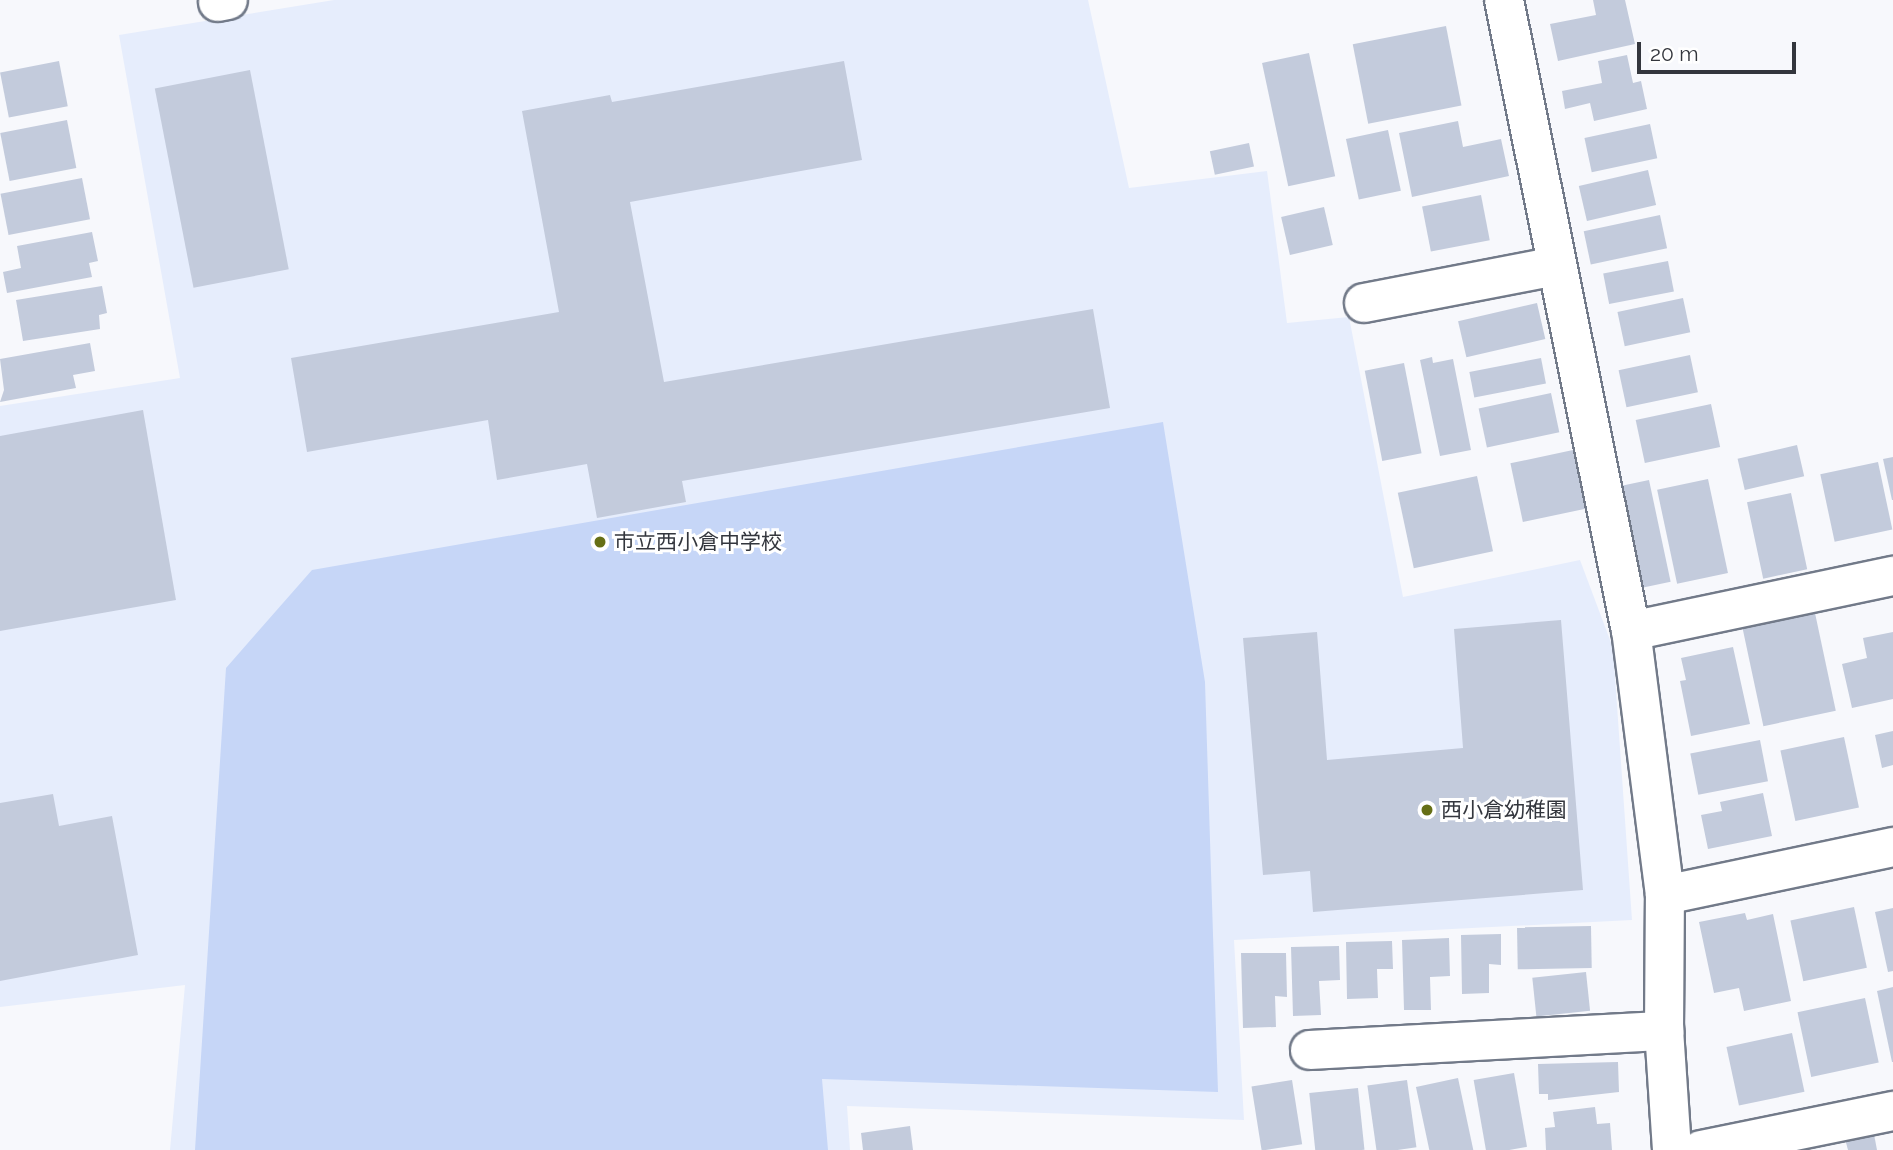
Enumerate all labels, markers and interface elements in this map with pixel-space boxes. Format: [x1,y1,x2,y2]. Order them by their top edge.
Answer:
scale bar [1641,28,1800,72]
text: 20 m [1650,41,1698,66]
place label: 市立西小倉中学校 [614,529,782,555]
marker: 市立西小倉中学校 [592,534,608,550]
place label: 西小倉幼稚園 [1441,797,1567,823]
marker: 西小倉幼稚園 [1419,802,1435,818]

